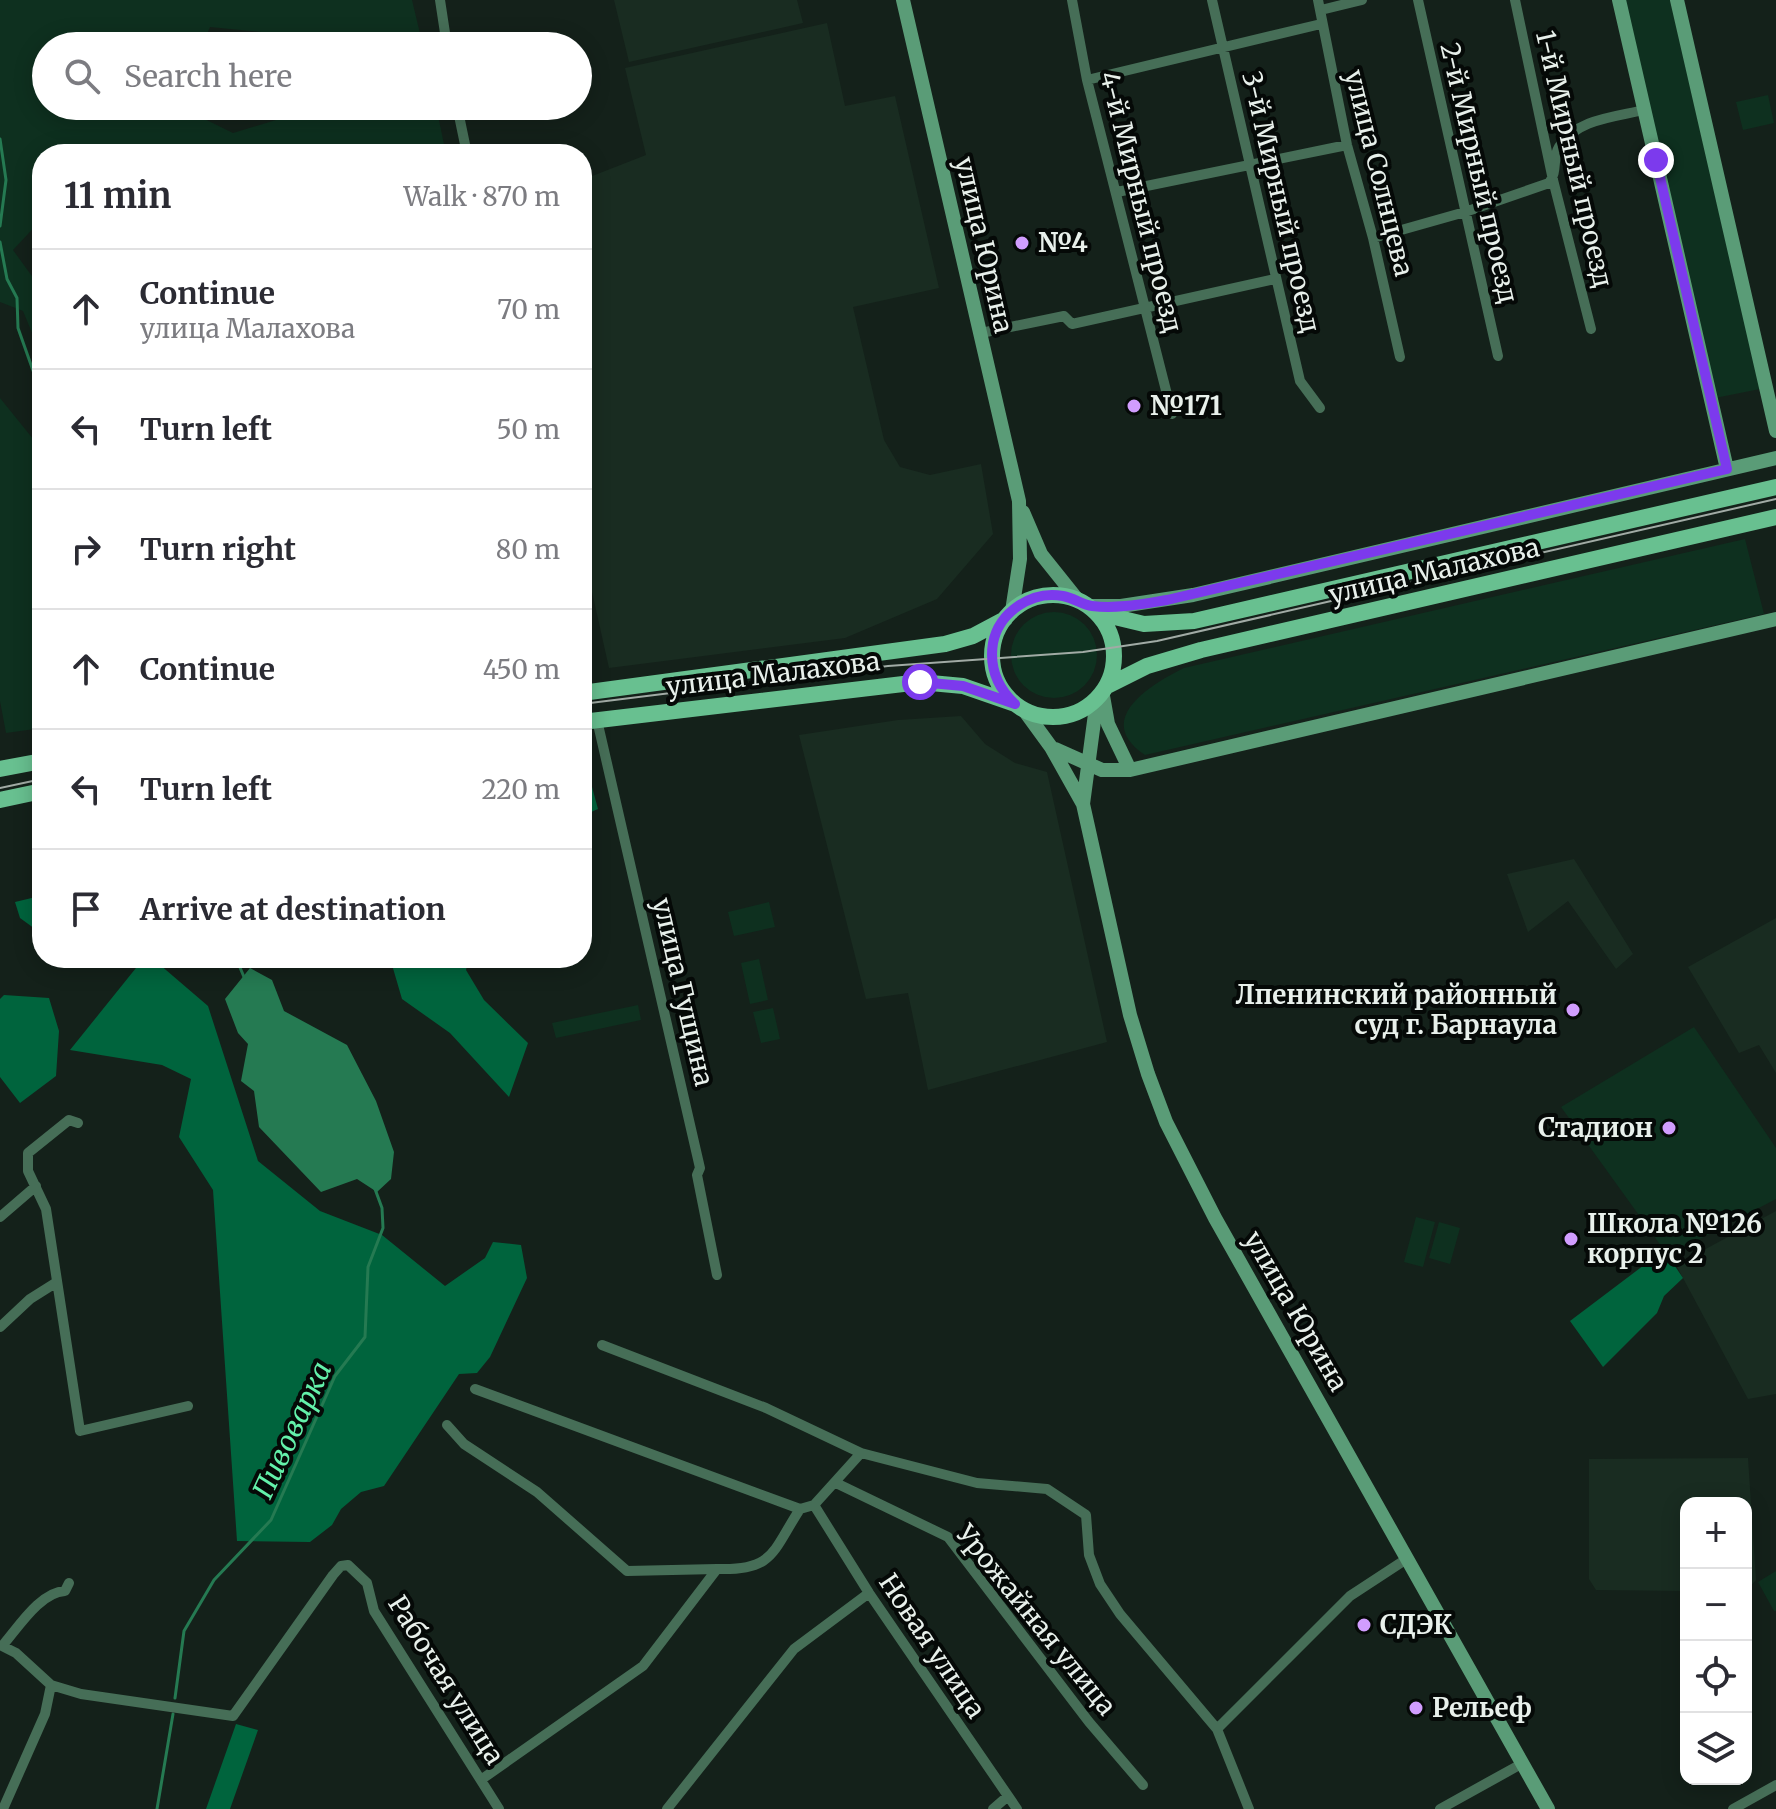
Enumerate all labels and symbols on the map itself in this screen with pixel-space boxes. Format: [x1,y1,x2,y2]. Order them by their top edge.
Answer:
street label: 1-й Мирный проезд [1529,27,1620,291]
street label: 2-й Мирный проезд [1433,39,1526,306]
street label: улица Солнцева [1338,66,1421,280]
street label: 4-й Мирный проезд [1093,68,1190,336]
street label: 3-й Мирный проезд [1235,68,1328,336]
route end [1638,142,1674,178]
street label: улица Юрина [948,154,1021,336]
place label: №4 [1038,226,1088,259]
marker: №4 [1013,234,1031,252]
place label: №171 [1150,389,1222,422]
marker: №171 [1125,397,1143,415]
street label: улица Малахова [1325,530,1543,611]
street label: улица Малахова [664,644,882,703]
route start [902,664,938,700]
street label: улица Гущина [646,895,721,1089]
place label: Лпенинский районный суд г. Барнаула [1236,978,1557,1041]
marker: Лпенинский районный суд г. Барнаула [1564,1001,1582,1019]
place label: Стадион [1538,1111,1653,1144]
marker: Стадион [1660,1119,1678,1137]
place label: Школа №126 корпус 2 [1587,1207,1762,1270]
street label: улица Юрина [1237,1225,1356,1397]
marker: Школа №126 корпус 2 [1562,1230,1580,1248]
water label: Пивоварка [245,1356,339,1504]
street label: Урожайная улица [949,1517,1123,1722]
street label: Новая улица [872,1567,993,1724]
street label: Рабочая улица [381,1589,512,1770]
place label: СДЭК [1380,1608,1452,1641]
marker: СДЭК [1355,1616,1373,1634]
place label: Рельеф [1432,1691,1532,1724]
marker: Рельеф [1407,1699,1425,1717]

